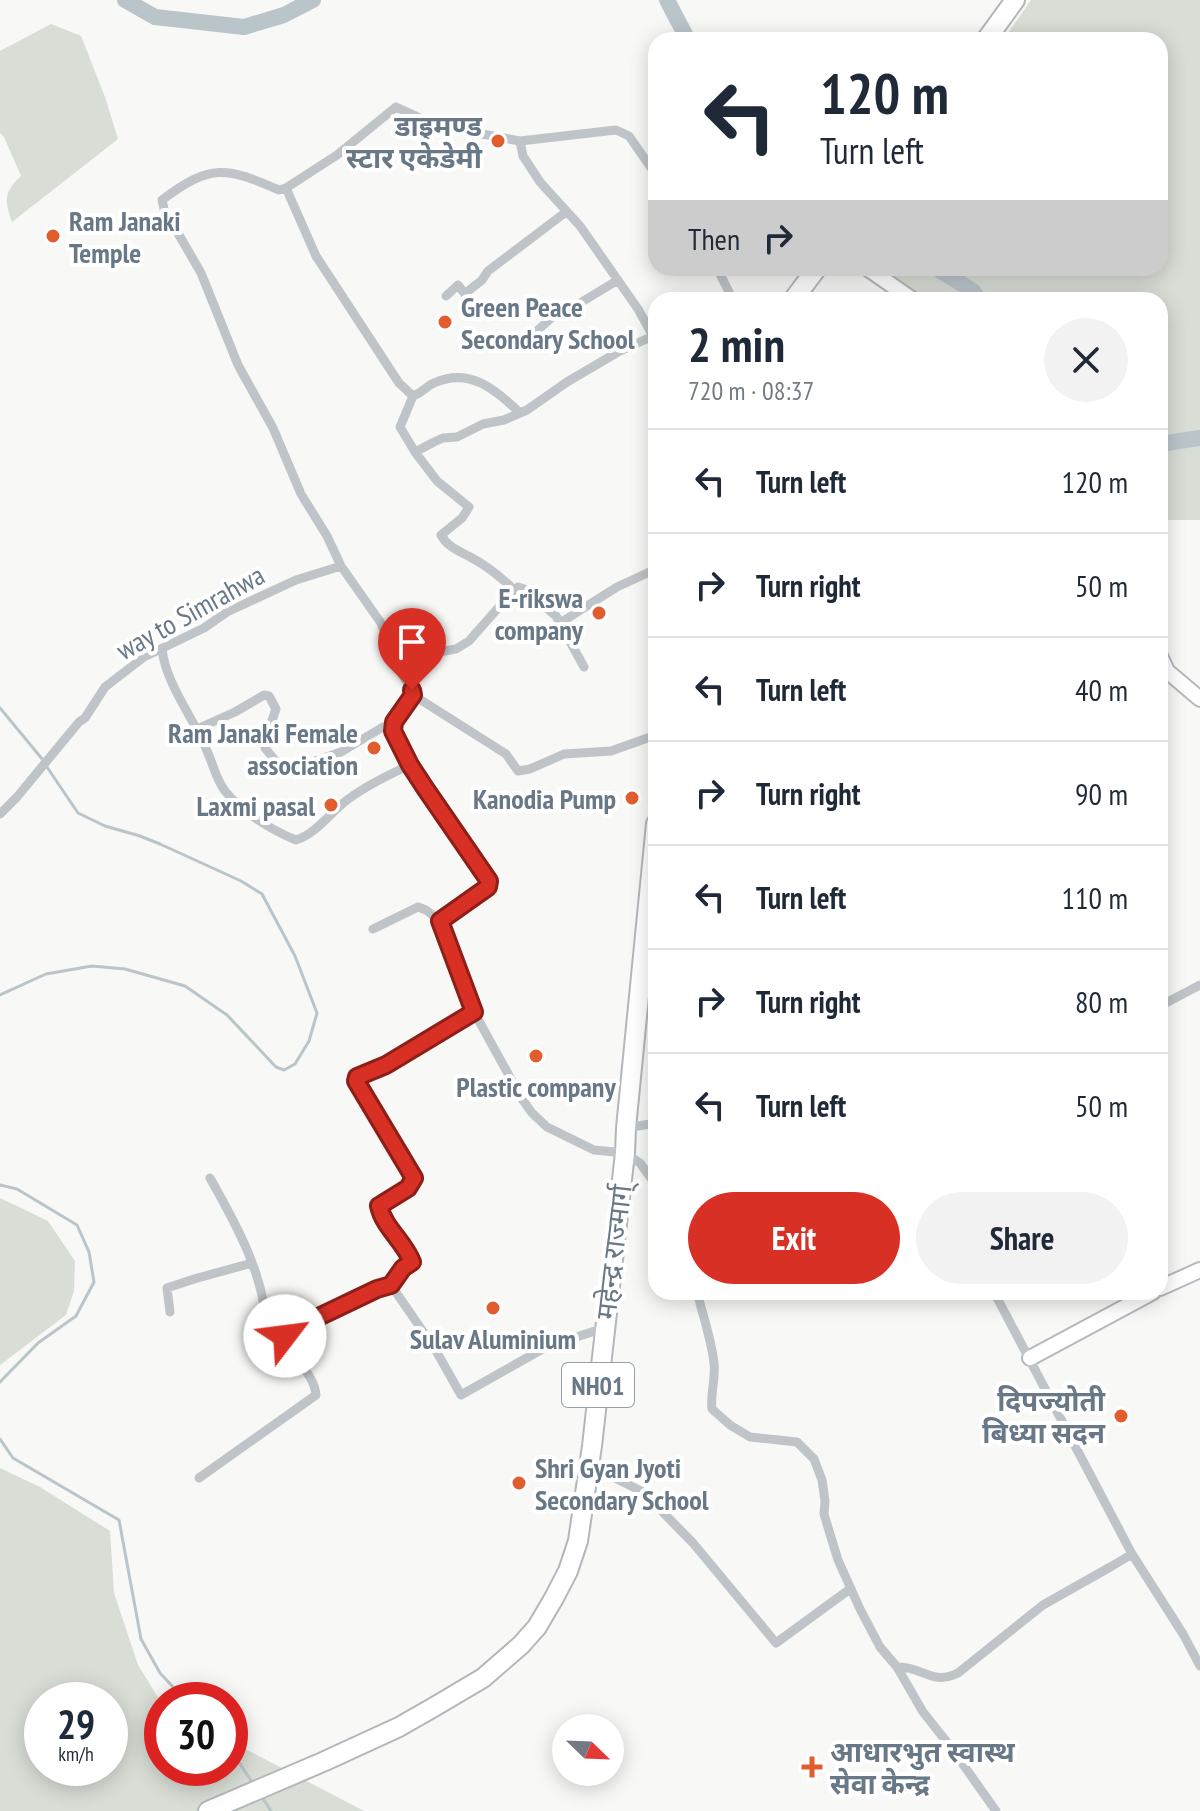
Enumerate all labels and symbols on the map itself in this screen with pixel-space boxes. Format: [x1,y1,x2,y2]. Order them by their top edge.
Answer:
place label: डाइमण्ड स्टार एकेडेमी [346,107,483,176]
marker: डाइमण्ड स्टार एकेडेमी [489,132,507,150]
place label: Ram Janaki Temple [69,202,181,271]
marker: Ram Janaki Temple [44,227,62,245]
place label: Green Peace Secondary School [461,288,635,357]
marker: Green Peace Secondary School [436,313,454,331]
street label: way to Simrahwa [109,556,271,668]
place label: E-rikswa company [495,579,584,648]
marker: E-rikswa company [590,604,608,622]
pin [378,608,446,690]
place label: Ram Janaki Female association [168,714,358,783]
marker: Ram Janaki Female association [365,739,383,757]
place label: Kanodia Pump [473,780,616,817]
place label: Laxmi pasal [196,787,315,824]
marker: Kanodia Pump [623,789,641,807]
marker: Laxmi pasal [322,796,340,814]
marker: Plastic company [527,1047,545,1065]
place label: Plastic company [456,1068,616,1105]
street label: महेन्द्र राज्मार्ग् [586,1179,640,1322]
position arrow [243,1294,327,1378]
marker: Sulav Aluminium [484,1299,502,1317]
place label: Sulav Aluminium [410,1320,576,1357]
road number: NH01 [562,1363,634,1407]
place label: दिपज्योती बिध्या सदन [982,1382,1106,1451]
marker: दिपज्योती बिध्या सदन [1112,1407,1130,1425]
place label: Shri Gyan Jyoti Secondary School [535,1449,709,1518]
marker: Shri Gyan Jyoti Secondary School [510,1474,528,1492]
speed limit sign: 30 [144,1682,248,1786]
north arrow [552,1714,624,1786]
place label: आधारभुत स्वास्थ सेवा केन्द्र [830,1733,1016,1802]
marker: आधारभुत स्वास्थ सेवा केन्द्र [801,1756,823,1778]

